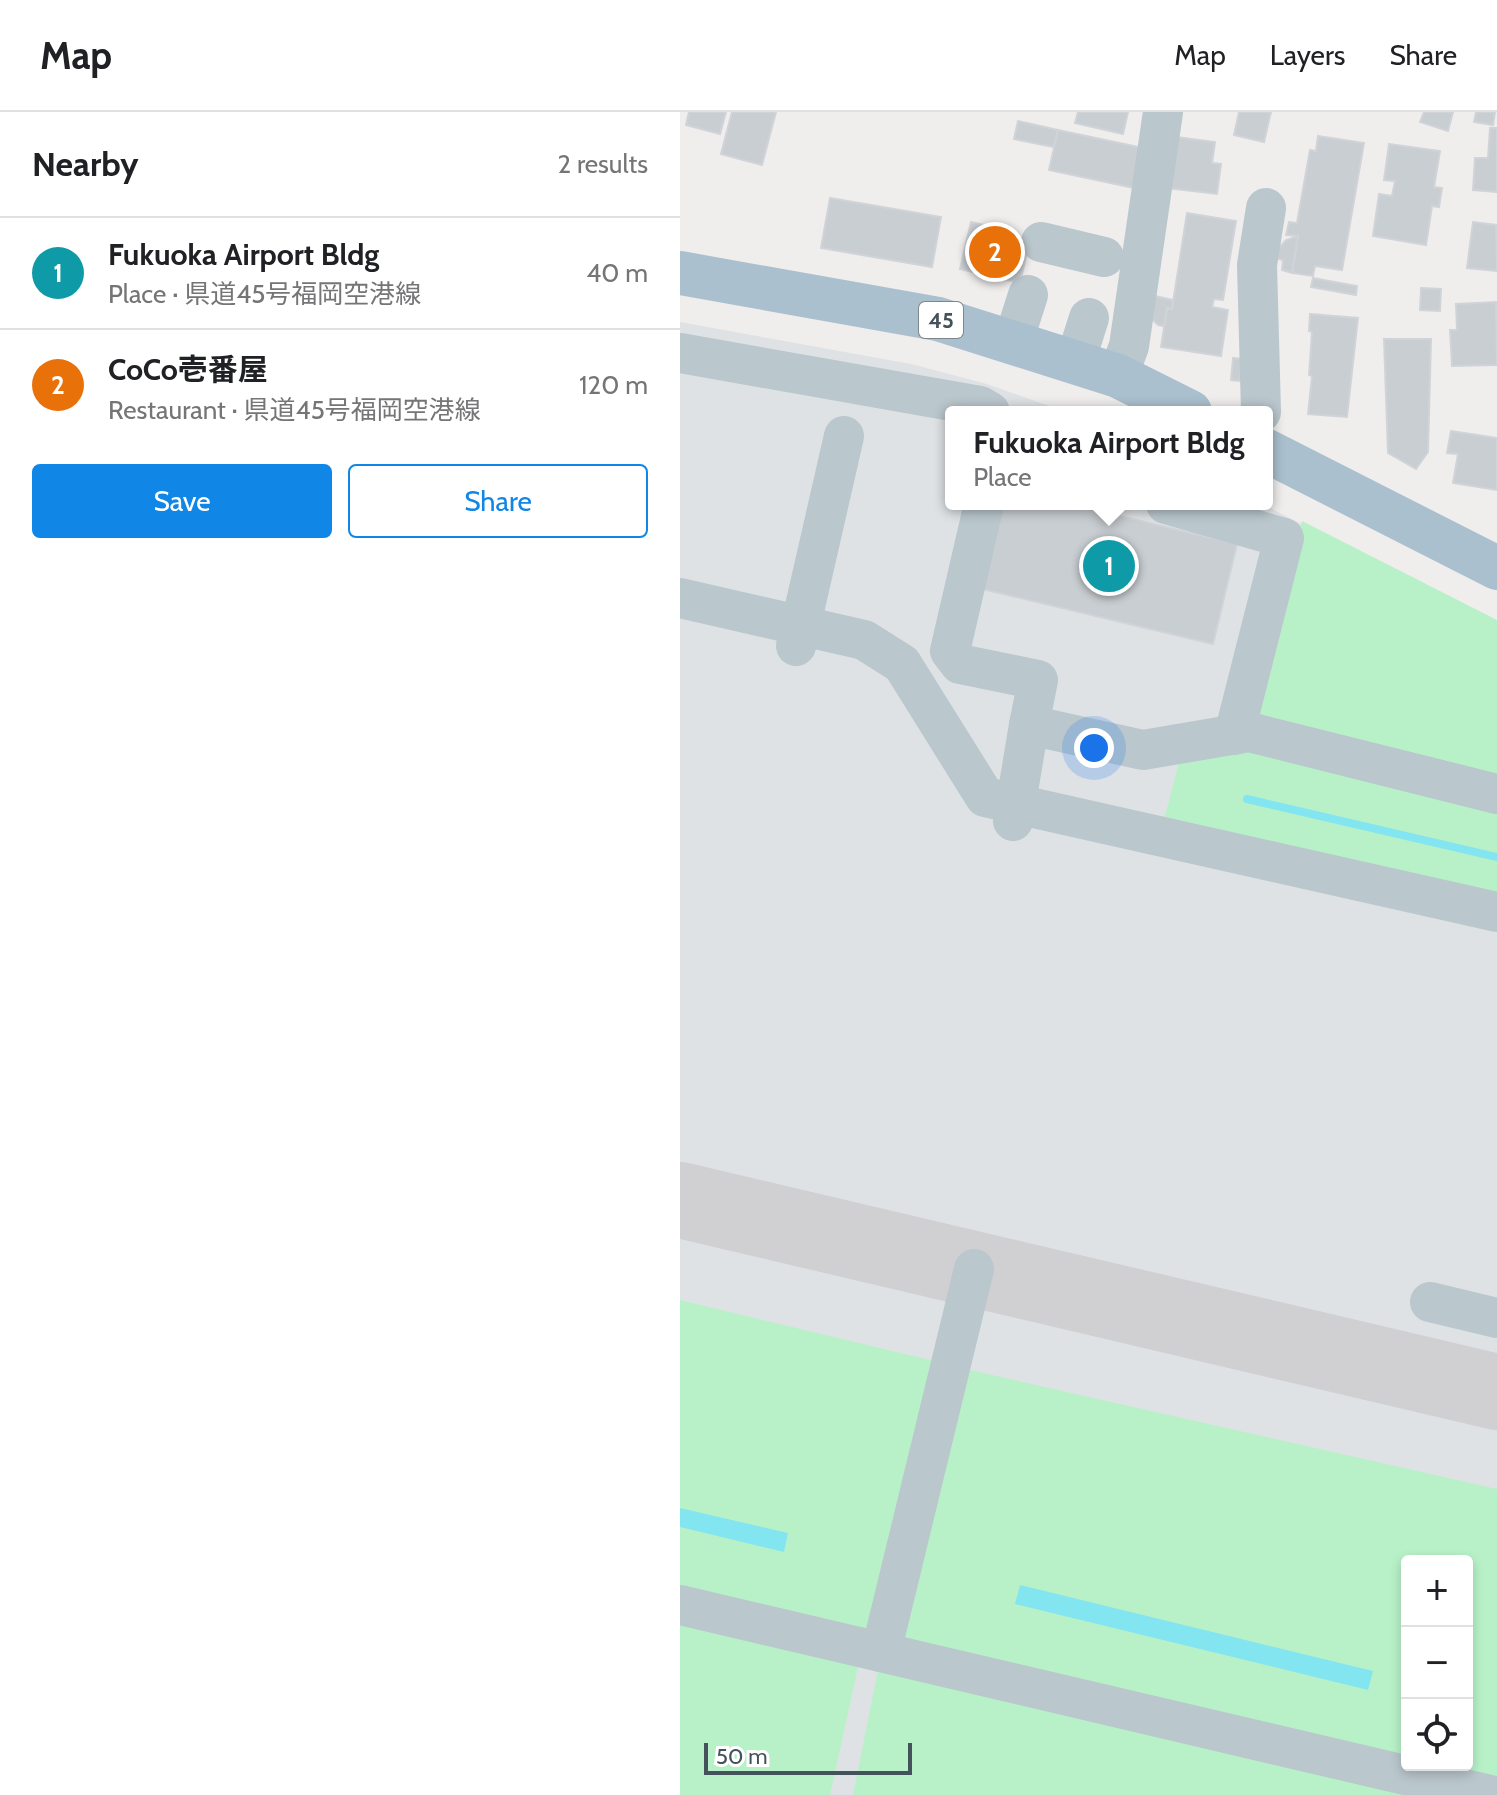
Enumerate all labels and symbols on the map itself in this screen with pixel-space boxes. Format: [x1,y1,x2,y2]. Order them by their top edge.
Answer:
pin: 2 [969,222,1021,282]
road number: 45 [919,302,963,338]
pin: 1 [1083,536,1135,596]
your location [1074,728,1114,768]
scale bar [704,1739,912,1775]

